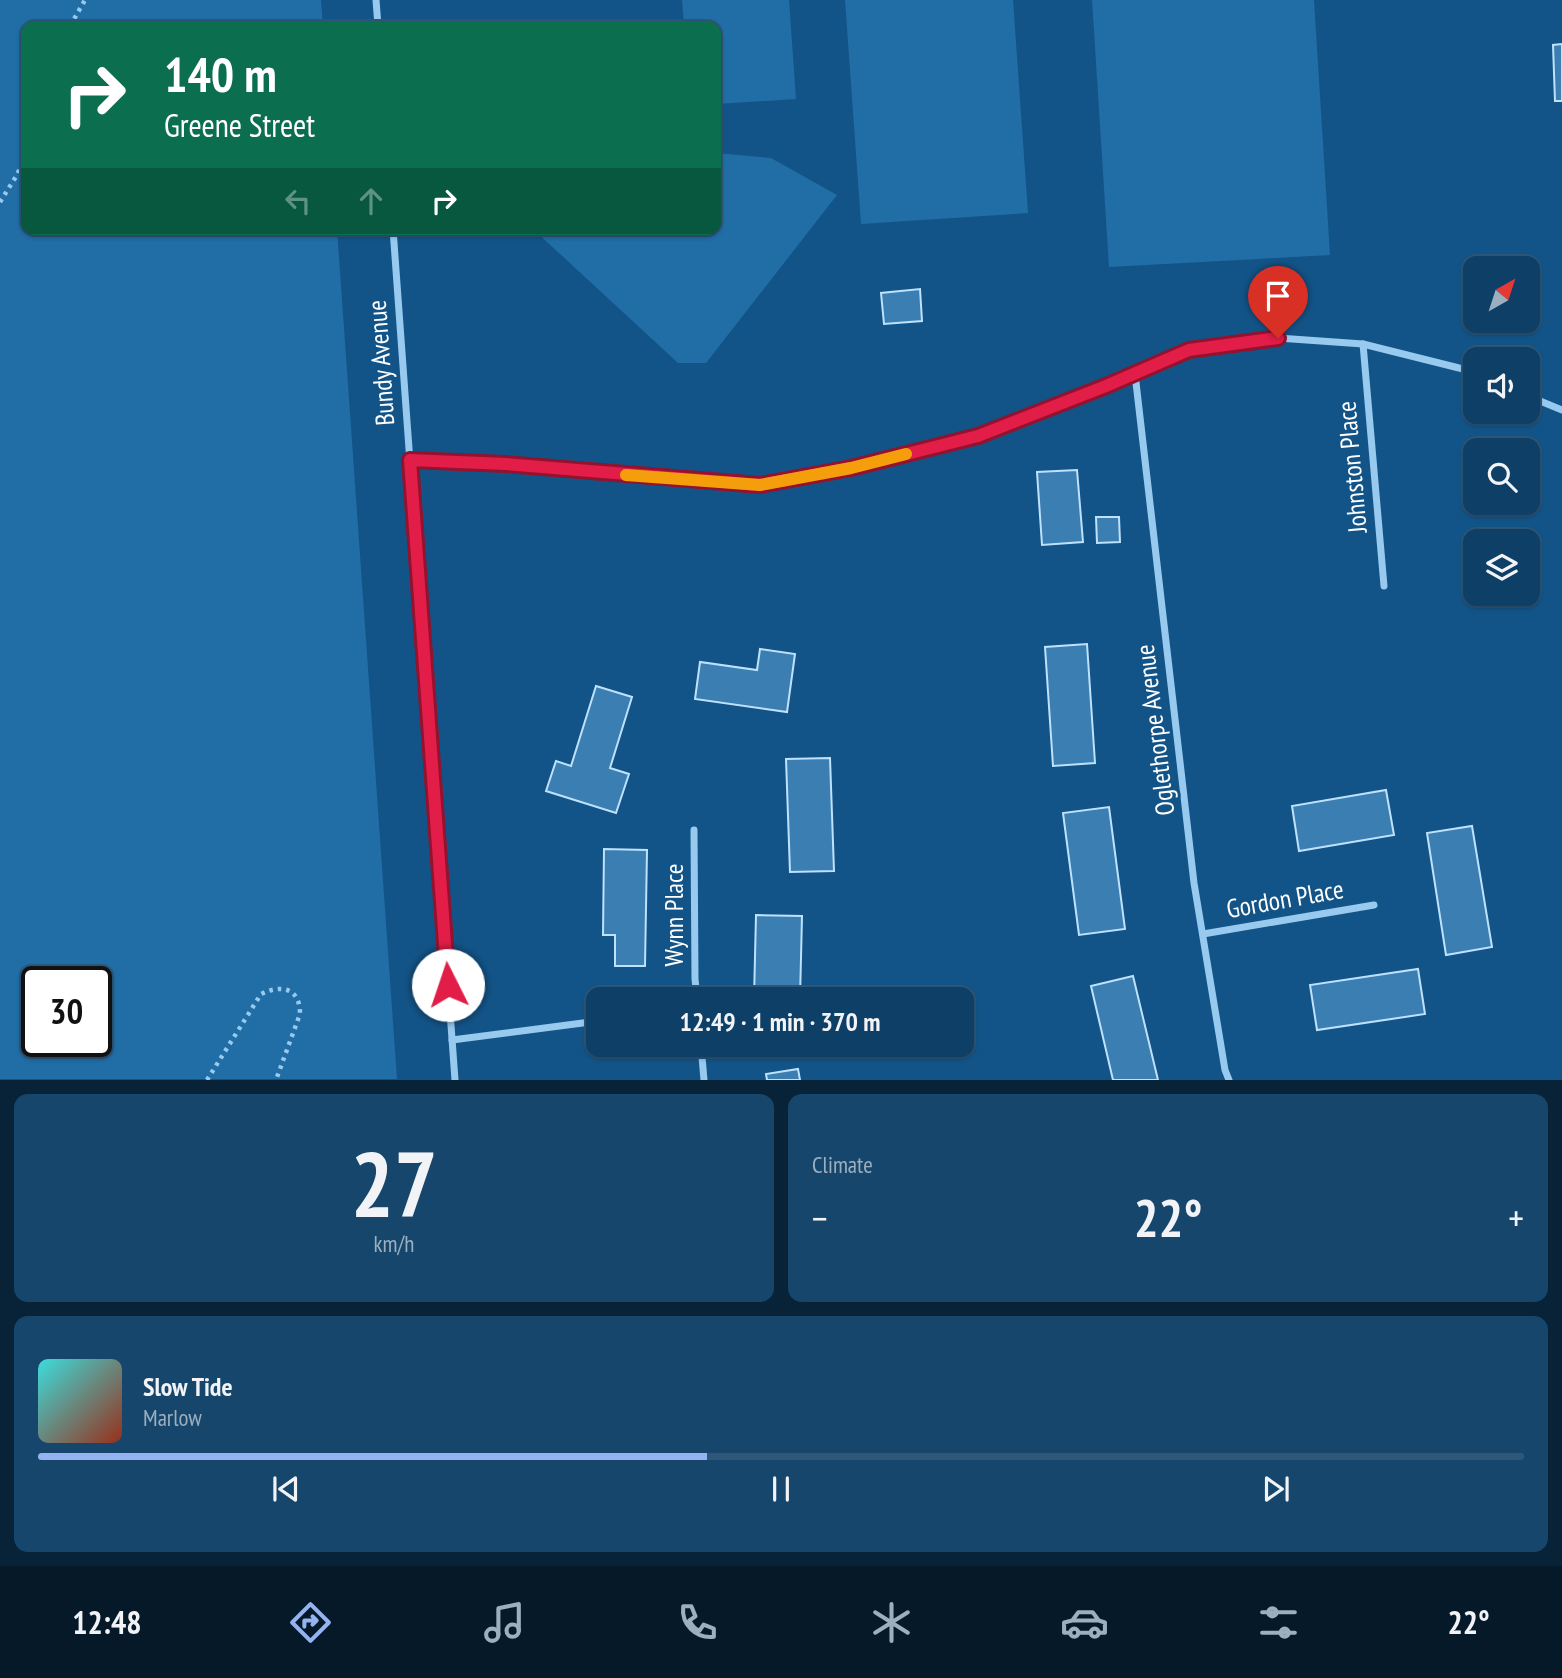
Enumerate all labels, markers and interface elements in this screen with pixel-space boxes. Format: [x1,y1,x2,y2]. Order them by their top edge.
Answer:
text: 140 m [164,42,277,106]
icon: right [49,49,140,140]
text: Greene Street [164,104,315,146]
icon: left [279,182,317,220]
icon: ahead [352,182,390,220]
icon: right [425,182,463,220]
north arrow [1463,256,1540,332]
map controls [1463,256,1540,606]
pin [1248,266,1308,338]
icon: arrive [1259,277,1297,315]
street label: Bundy Avenue [360,299,401,427]
button: sound [1463,347,1540,424]
street label: Johnston Place [1329,400,1374,535]
button: search [1463,438,1540,515]
button: layers [1463,529,1540,606]
street label: Oglethorpe Avenue [1128,643,1181,817]
street label: Wynn Place [657,863,690,967]
street label: Gordon Place [1224,872,1346,925]
position arrow [411,948,485,1022]
speed limit sign: 30 [21,966,112,1057]
text: 12:49 · 1 min · 370 m [680,1005,880,1038]
text: 27 [351,1124,438,1242]
text: Climate [812,1150,873,1179]
text: 22° [1134,1184,1202,1251]
text: − [812,1193,828,1242]
text: + [1508,1193,1524,1242]
text: km/h [374,1229,414,1258]
text: Slow Tide [143,1370,233,1403]
text: Marlow [143,1403,202,1432]
icon: previous [267,1470,305,1508]
icon: pause [762,1470,800,1508]
icon: next [1257,1470,1295,1508]
icon: directions [286,1598,335,1647]
icon: music [480,1598,529,1647]
icon: phone [673,1598,722,1647]
icon: climate [867,1598,916,1647]
icon: car [1060,1598,1109,1647]
icon: filters [1254,1598,1303,1647]
text: 12:48 [72,1601,142,1643]
text: 22° [1447,1601,1490,1643]

